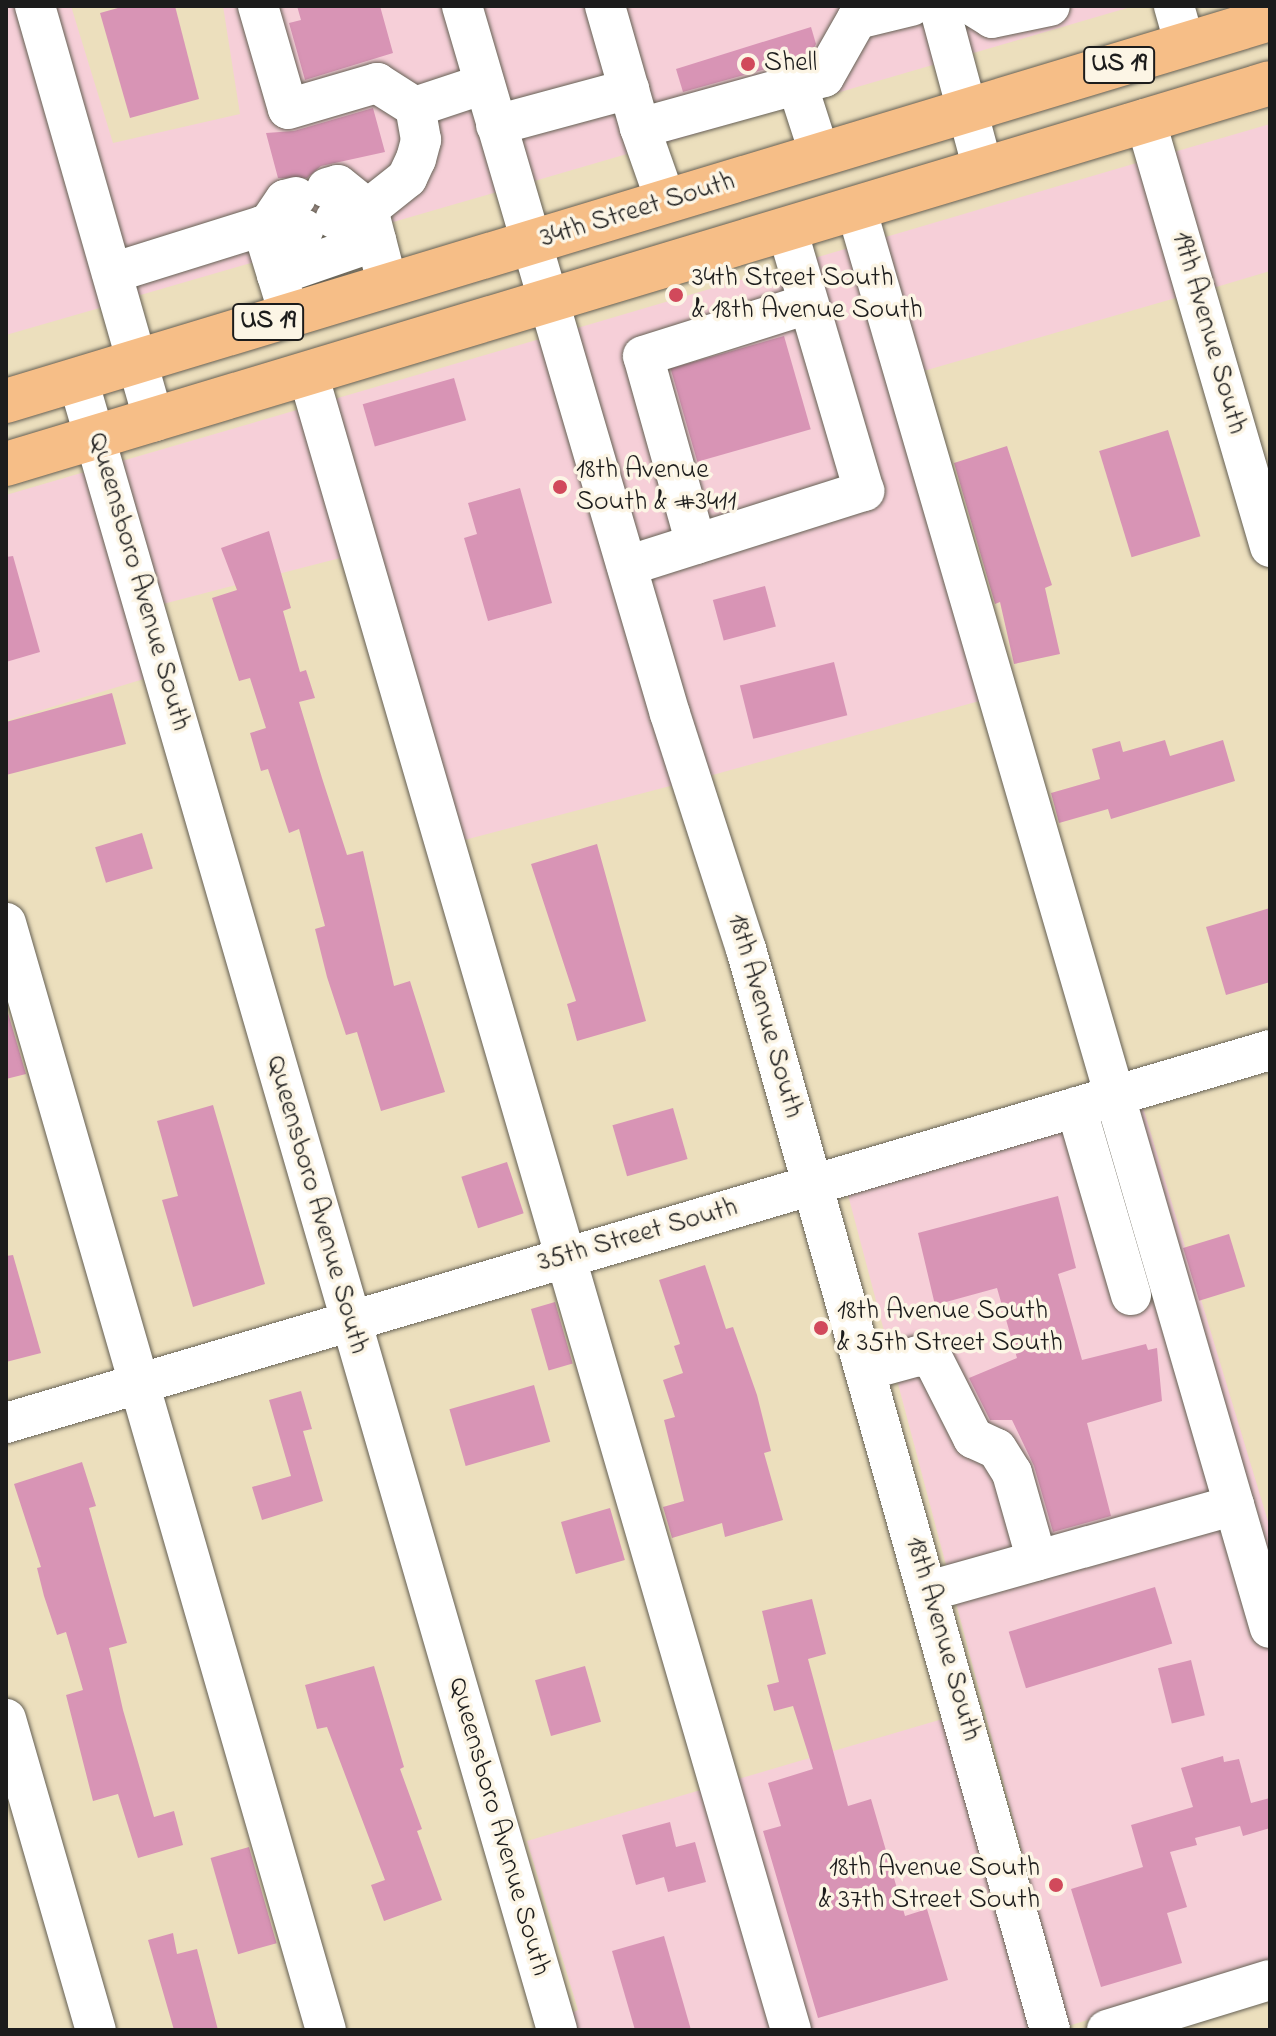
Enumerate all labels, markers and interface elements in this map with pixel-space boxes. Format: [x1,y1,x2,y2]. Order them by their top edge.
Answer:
road number: US 19 [1083,43,1155,87]
place label: Shell [764,47,817,81]
marker: Shell [739,55,757,73]
street label: 34th Street South [537,165,739,257]
street label: 19th Avenue South [1163,228,1253,438]
place label: 34th Street South & 18th Avenue South [692,262,923,328]
marker: 34th Street South & 18th Avenue South [667,286,685,304]
road number: US 19 [232,300,304,344]
street label: Queensboro Avenue South [79,429,197,735]
place label: 18th Avenue South & #3411 [576,454,736,520]
marker: 18th Avenue South & #3411 [551,478,569,496]
street label: 18th Avenue South [719,910,809,1122]
street label: Queensboro Avenue South [257,1052,375,1358]
street label: 35th Street South [534,1191,742,1281]
place label: 18th Avenue South & 35th Street South [837,1295,1063,1361]
marker: 18th Avenue South & 35th Street South [812,1319,830,1337]
street label: 18th Avenue South [897,1533,987,1745]
street label: Queensboro Avenue South [439,1674,557,1980]
place label: 18th Avenue South & 37th Street South [819,1852,1040,1918]
marker: 18th Avenue South & 37th Street South [1047,1876,1065,1894]

